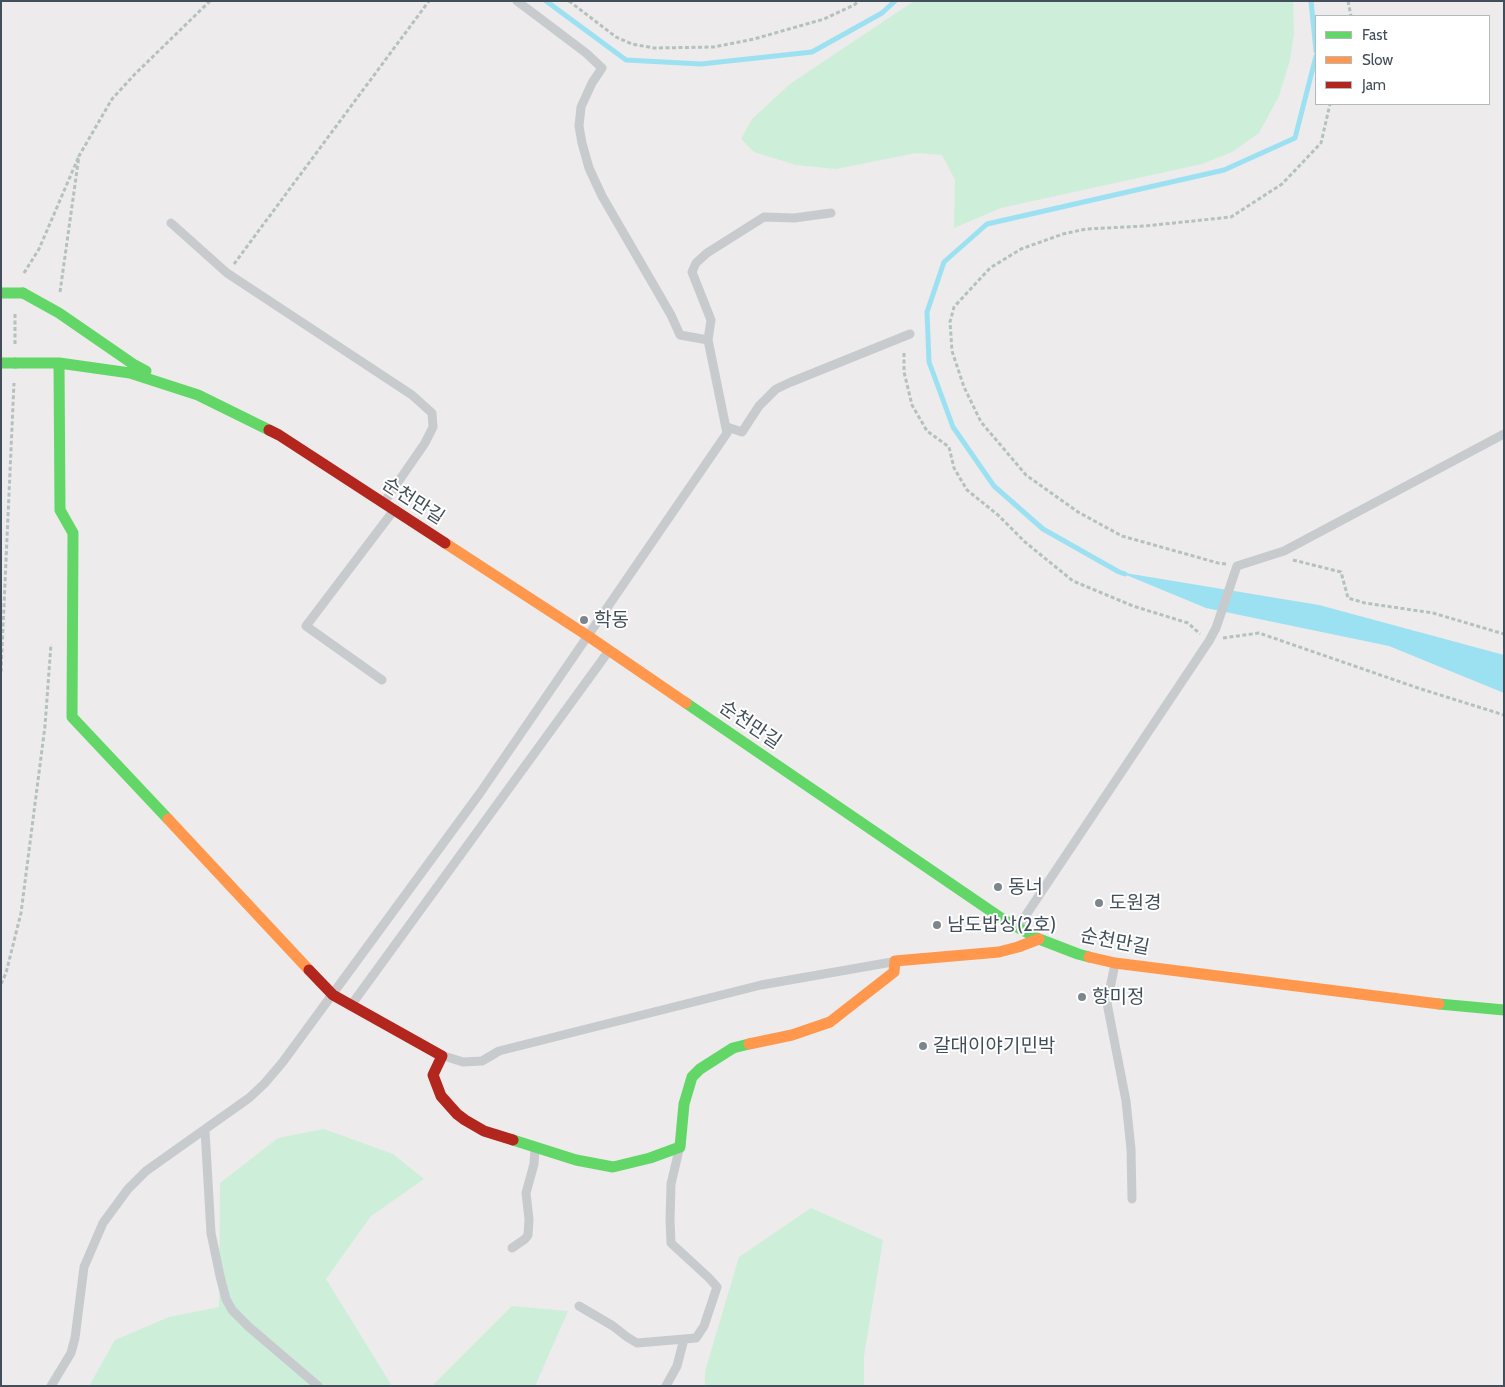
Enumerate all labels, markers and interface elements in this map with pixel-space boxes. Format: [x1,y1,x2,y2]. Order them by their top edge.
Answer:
legend [1315,15,1490,105]
text: Fast [1362,26,1387,44]
text: Slow [1362,51,1393,69]
text: Jam [1362,76,1386,94]
street label: 순천만길 [377,472,449,530]
place label: 학동 [594,609,629,631]
marker: 학동 [578,614,590,626]
street label: 순천만길 [715,696,785,754]
place label: 동너 [1008,876,1043,898]
marker: 동너 [992,881,1004,893]
place label: 도원경 [1109,892,1161,914]
marker: 도원경 [1093,897,1105,909]
place label: 남도밥상(2호) [947,914,1056,936]
marker: 남도밥상(2호) [931,919,943,931]
street label: 순천만길 [1079,924,1151,960]
place label: 향미정 [1092,986,1144,1008]
marker: 향미정 [1076,991,1088,1003]
place label: 갈대이야기민박 [933,1035,1055,1057]
marker: 갈대이야기민박 [917,1040,929,1052]

